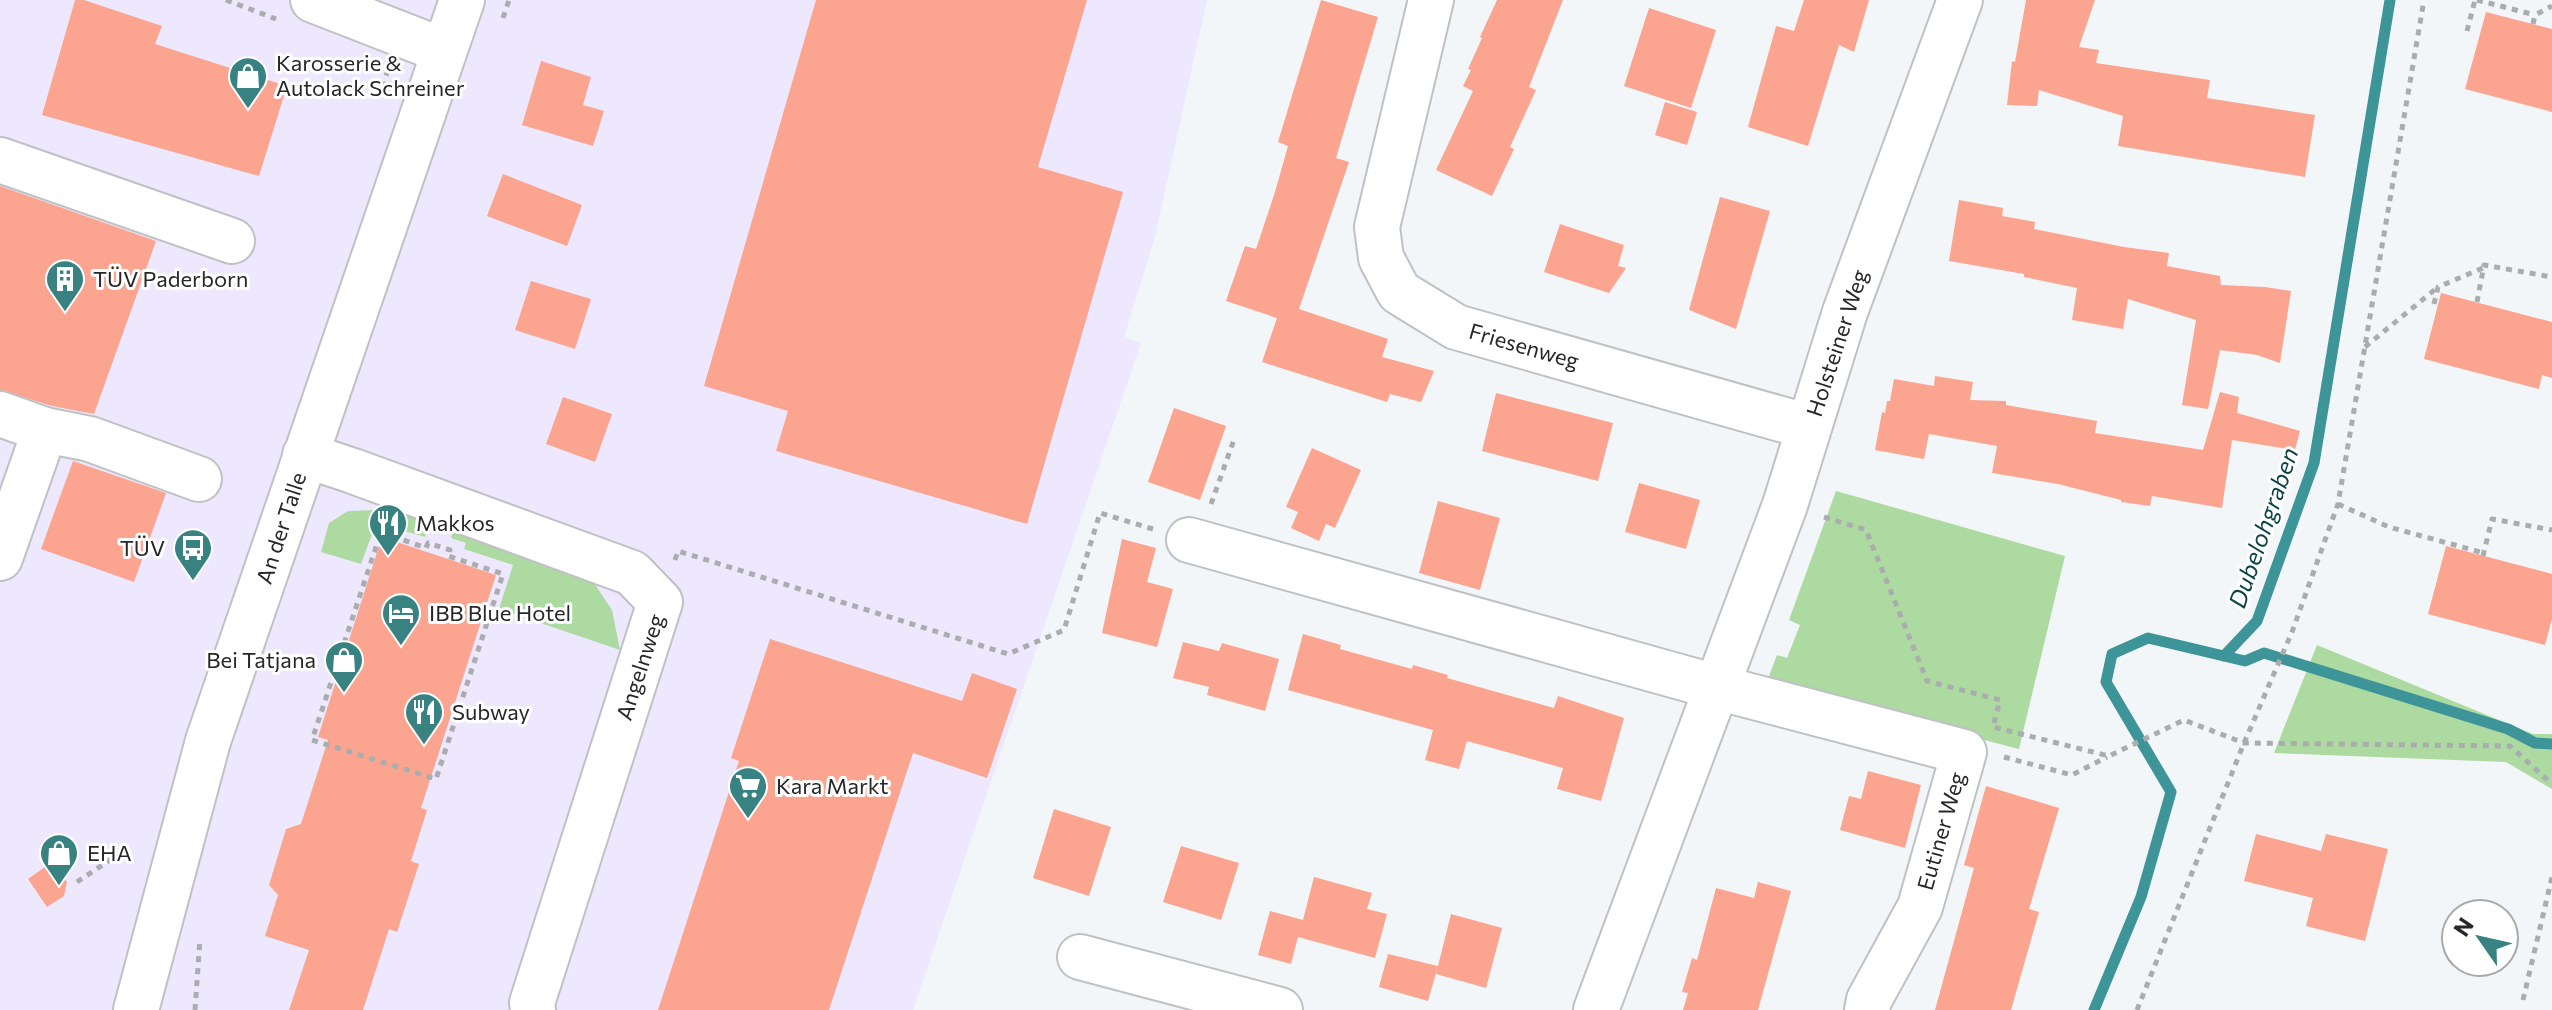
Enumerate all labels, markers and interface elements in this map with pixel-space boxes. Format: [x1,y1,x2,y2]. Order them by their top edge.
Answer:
place label: Karosserie & Autolack Schreiner [276,49,465,101]
shop icon: Karosserie & Autolack Schreiner [227,55,269,110]
building icon: TÜV Paderborn [44,258,86,313]
place label: TÜV Paderborn [93,265,248,292]
street label: Holsteiner Weg [1800,266,1873,420]
street label: Friesenweg [1466,317,1582,374]
water label: Dubelohgraben [2222,444,2304,611]
street label: An der Talle [250,469,311,587]
restaurant icon: Makkos [367,502,409,557]
place label: Makkos [416,509,495,536]
bus stop icon: TÜV [172,527,214,582]
place label: TÜV [120,534,165,561]
hotel icon: IBB Blue Hotel [380,592,422,647]
place label: IBB Blue Hotel [429,599,571,626]
street label: Angelnweg [610,610,669,723]
shop icon: Bei Tatjana [323,639,365,694]
place label: Bei Tatjana [206,646,316,673]
restaurant icon: Subway [403,691,445,746]
place label: Subway [452,698,530,725]
supermarket icon: Kara Markt [727,765,769,820]
street label: Eutiner Weg [1911,769,1970,893]
place label: Kara Markt [776,772,889,799]
shop icon: EHA [38,832,80,887]
place label: EHA [87,839,132,866]
north arrow [2440,898,2520,978]
text: N [2447,912,2479,941]

